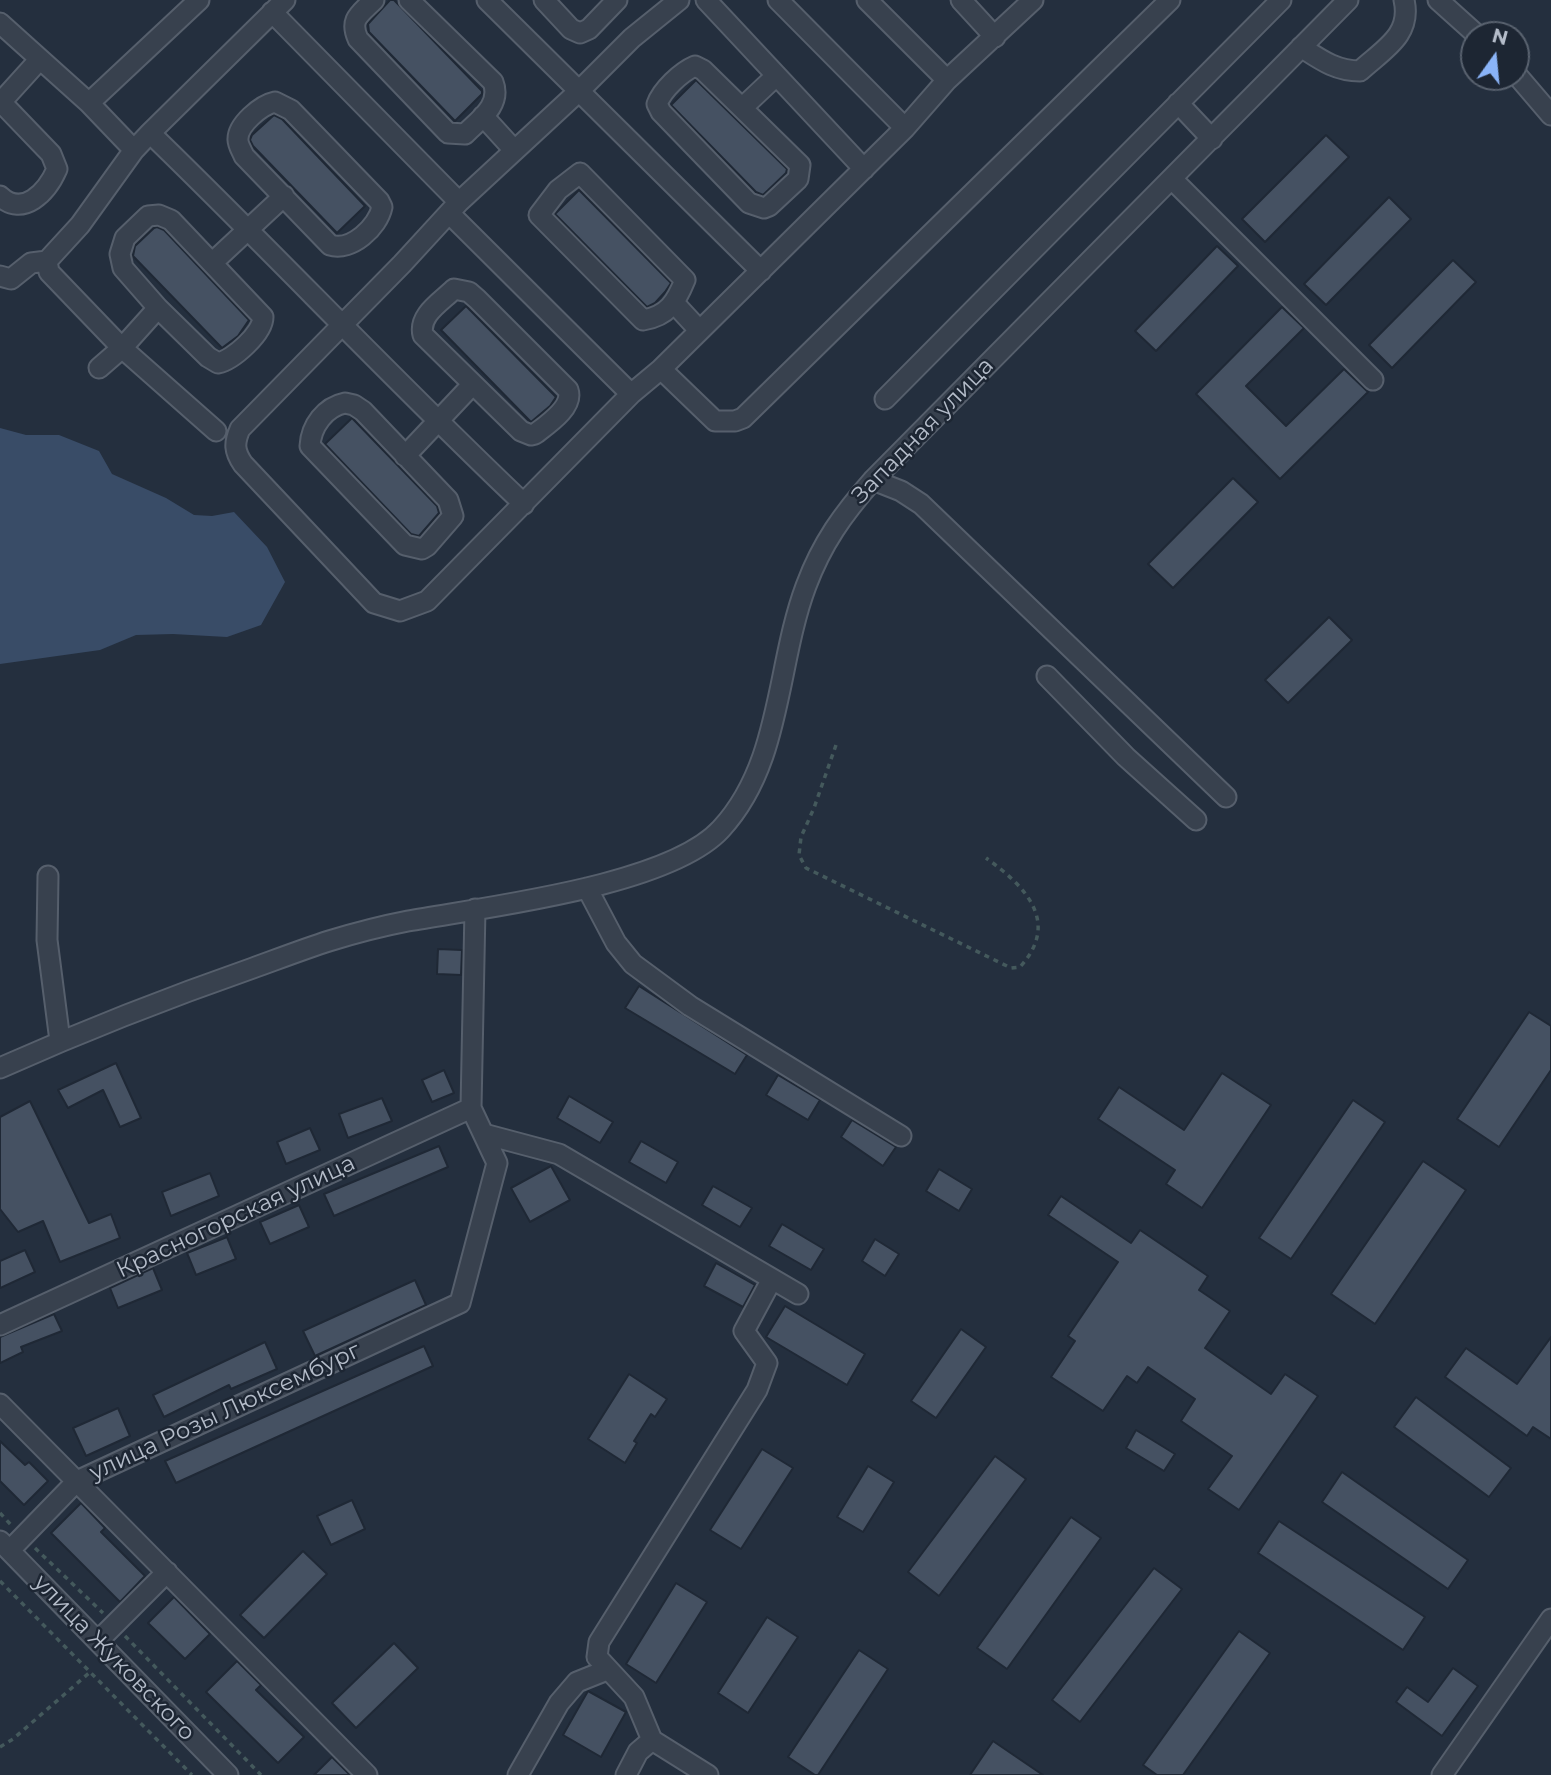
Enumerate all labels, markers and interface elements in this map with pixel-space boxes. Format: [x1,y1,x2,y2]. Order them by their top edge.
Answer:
north arrow [1460,21,1530,91]
text: N [1490,24,1510,50]
street label: Западная улица [846,352,1000,510]
street label: Красногорская улица [112,1150,360,1284]
street label: улица Розы Люксембург [85,1337,365,1487]
street label: улица Жуковского [27,1569,201,1747]

